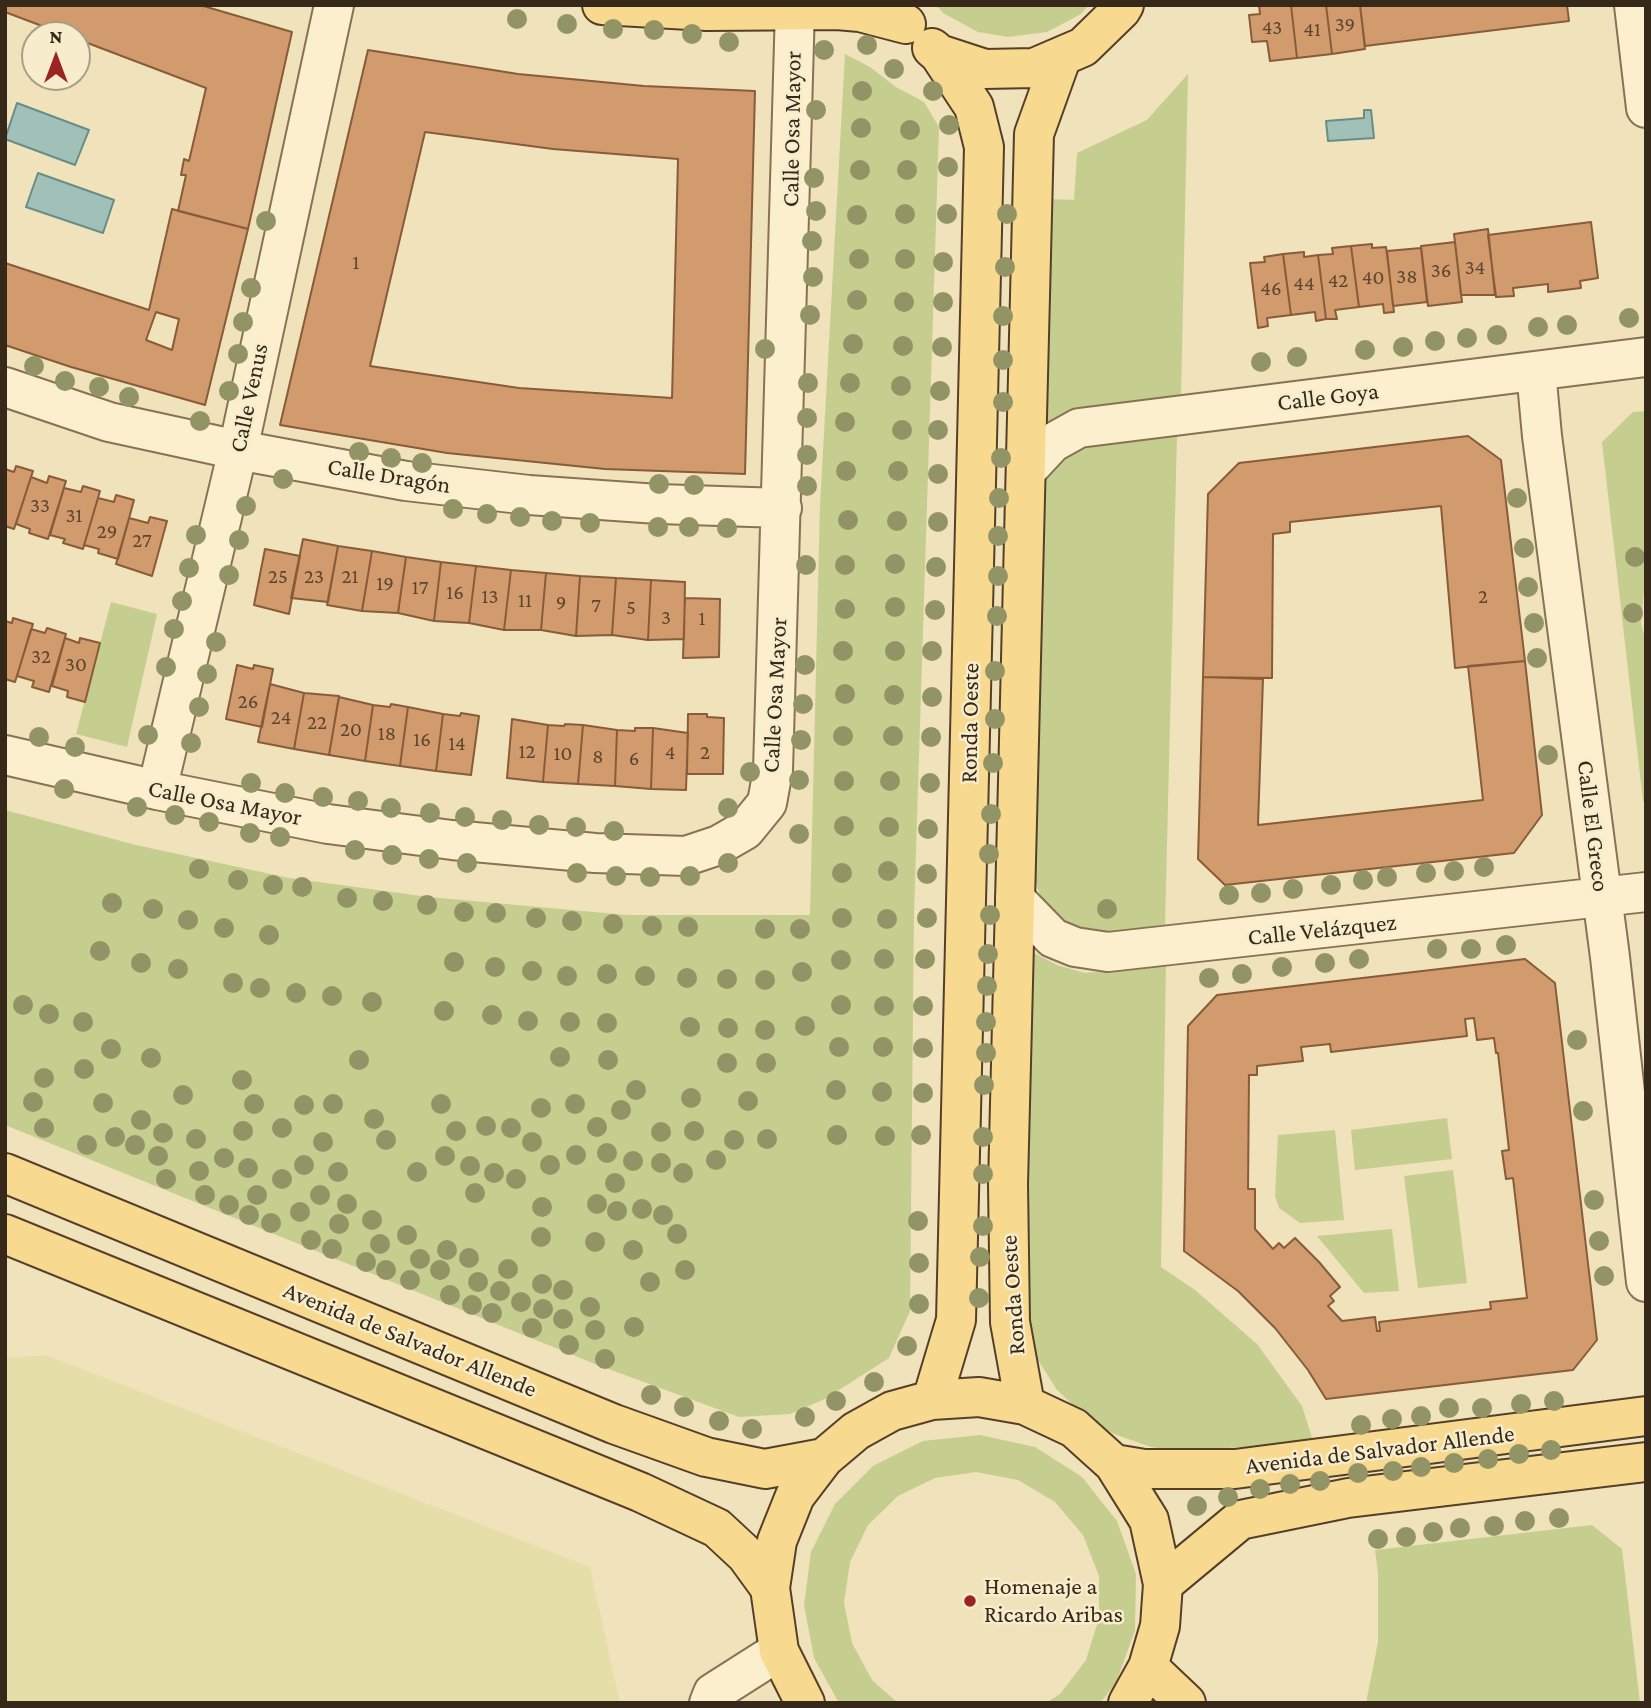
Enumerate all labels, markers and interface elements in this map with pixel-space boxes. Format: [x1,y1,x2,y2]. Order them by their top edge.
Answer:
house number: 39 [1335,12,1355,38]
house number: 43 [1262,15,1282,41]
house number: 41 [1303,17,1321,43]
north arrow [21,21,91,91]
text: N [50,26,62,47]
street label: Calle Osa Mayor [776,51,808,207]
house number: 1 [353,250,359,276]
house number: 34 [1465,255,1485,281]
house number: 36 [1431,258,1451,284]
house number: 38 [1396,264,1418,290]
house number: 40 [1362,265,1384,291]
house number: 42 [1328,268,1348,294]
house number: 44 [1293,271,1315,297]
house number: 46 [1260,276,1282,302]
street label: Calle Venus [223,341,275,455]
street label: Calle Goya [1276,377,1380,417]
street label: Calle Dragón [325,452,453,500]
house number: 33 [30,493,50,519]
house number: 31 [66,503,82,529]
house number: 29 [97,519,117,545]
house number: 27 [132,528,152,554]
house number: 25 [268,564,288,590]
house number: 23 [304,564,324,590]
house number: 21 [342,564,358,590]
house number: 19 [376,571,394,597]
house number: 17 [412,575,428,601]
house number: 16 [446,580,464,606]
house number: 13 [482,584,498,610]
house number: 2 [1478,584,1488,610]
house number: 11 [518,588,532,614]
house number: 9 [556,590,566,616]
house number: 7 [591,593,601,619]
house number: 5 [626,595,636,621]
house number: 3 [661,605,671,631]
house number: 1 [699,606,705,632]
street label: Calle Osa Mayor [757,616,793,774]
house number: 32 [31,644,51,670]
house number: 30 [65,652,87,678]
street label: Ronda Oeste [955,663,985,783]
house number: 26 [238,689,258,715]
house number: 24 [271,705,291,731]
house number: 22 [307,710,327,736]
house number: 20 [340,717,362,743]
house number: 18 [378,721,396,747]
house number: 16 [413,727,431,753]
house number: 14 [448,731,466,757]
house number: 12 [519,739,535,765]
house number: 4 [665,740,675,766]
house number: 2 [700,740,710,766]
house number: 10 [554,741,572,767]
house number: 8 [592,744,604,770]
house number: 6 [629,746,639,772]
street label: Calle El Greco [1571,759,1615,893]
street label: Calle Osa Mayor [146,774,304,832]
street label: Calle Velázquez [1246,908,1398,952]
street label: Ronda Oeste [994,1234,1032,1356]
street label: Avenida de Salvador Allende [279,1276,541,1404]
street label: Avenida de Salvador Allende [1244,1419,1516,1481]
place label: Homenaje a Ricardo Aribas [984,1573,1123,1629]
marker: Homenaje a Ricardo Aribas [962,1593,978,1609]

